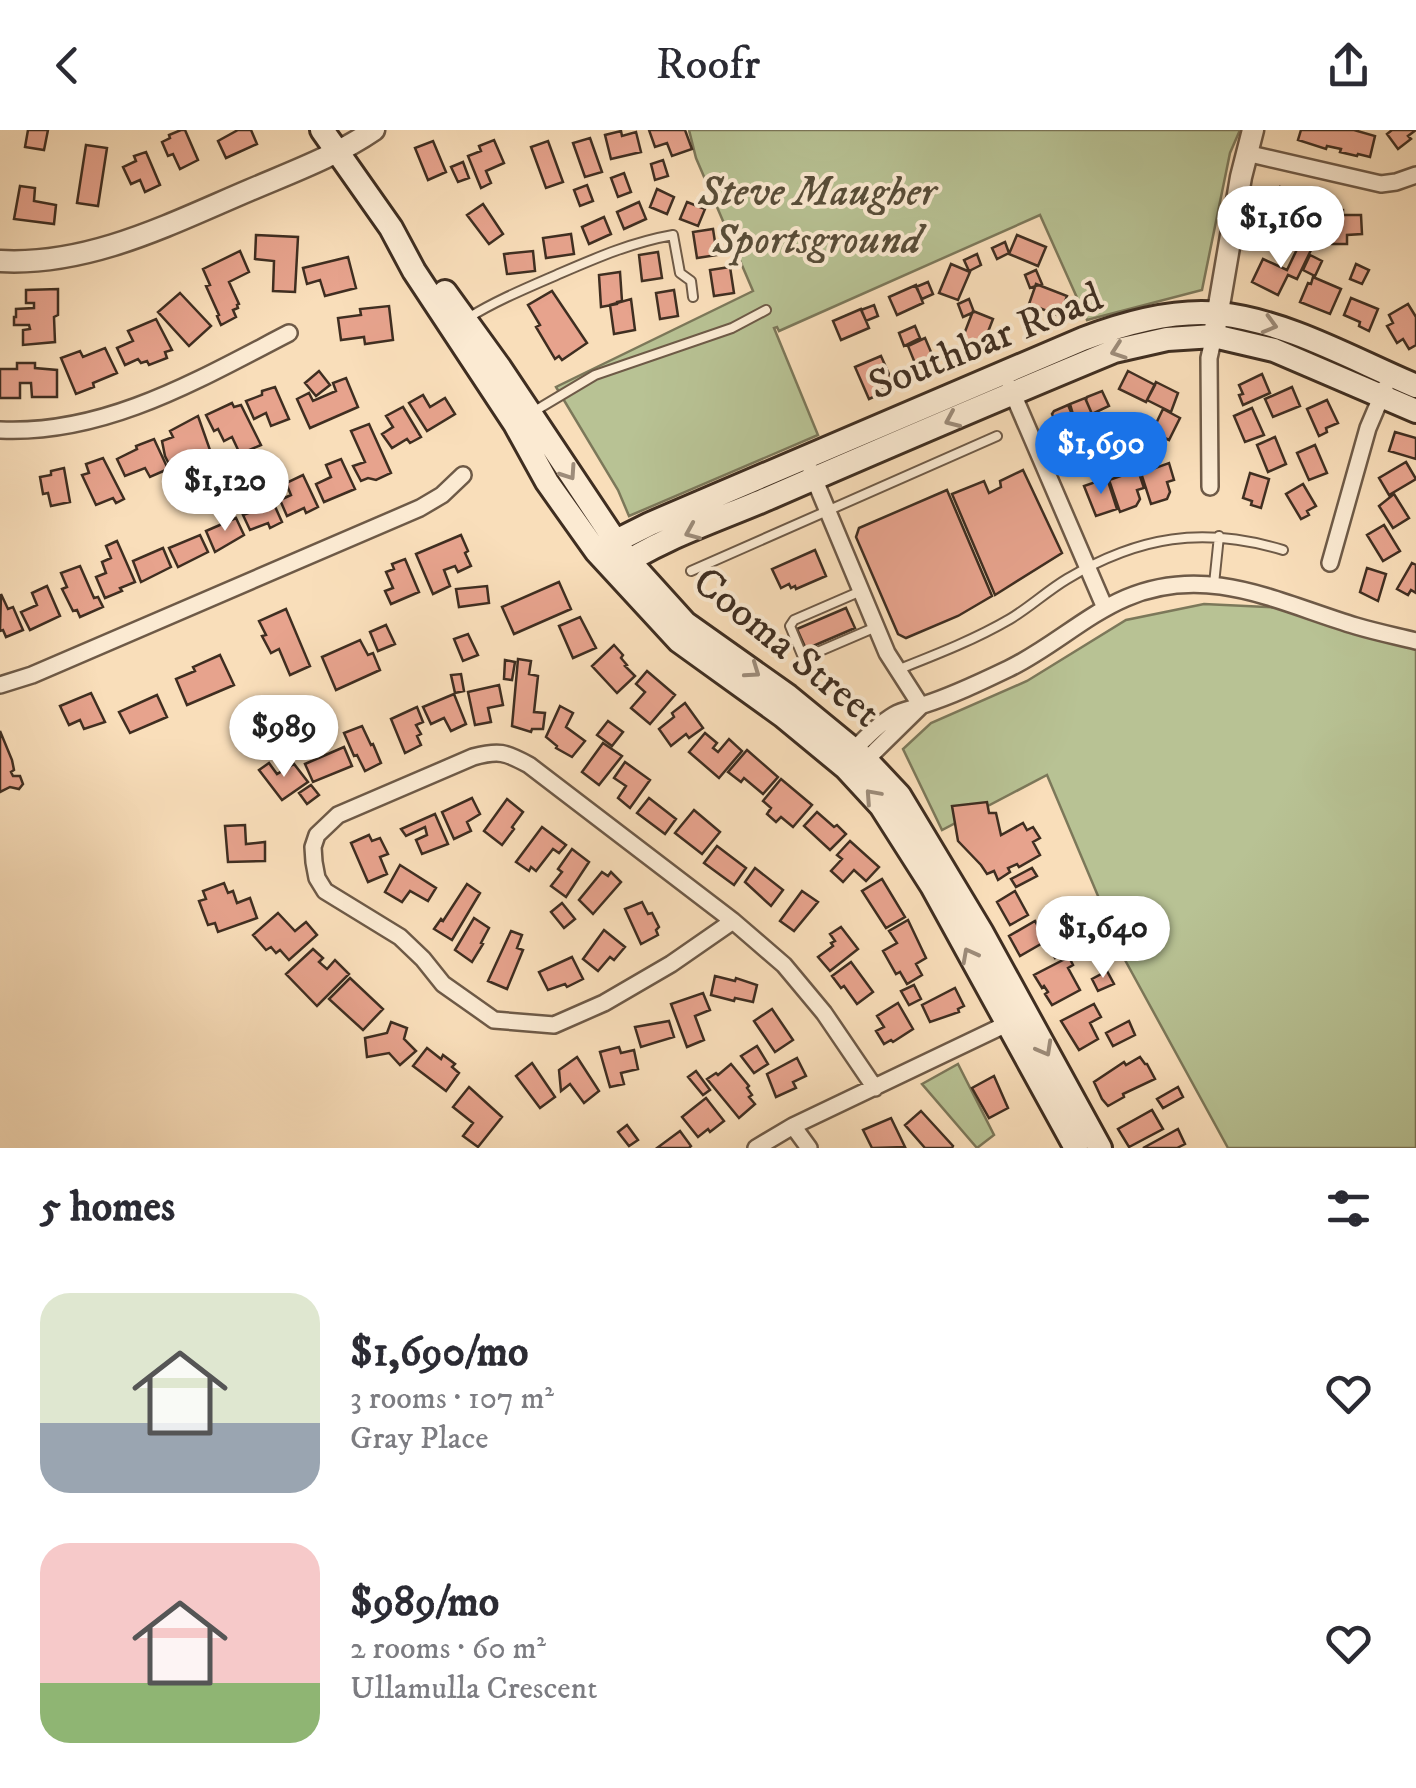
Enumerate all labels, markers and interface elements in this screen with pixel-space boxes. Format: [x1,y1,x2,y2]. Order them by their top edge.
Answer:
text: Roofr [656,37,760,93]
icon: back [40,38,95,93]
icon: share [1321,38,1376,93]
park label: Steve Maugher Sportsground [697,167,939,267]
pin: $1,160 [1200,186,1362,271]
text: $1,160 [1239,198,1323,238]
street label: Southbar Road [862,272,1110,412]
one-way arrow [1261,314,1278,335]
one-way arrow [1110,339,1127,359]
one-way arrow [944,408,962,428]
pin: $1,690 [1020,412,1182,497]
text: $1,690 [1057,424,1145,464]
pin: $1,120 [144,449,306,534]
text: $1,120 [184,461,266,501]
one-way arrow [556,463,575,481]
one-way arrow [684,520,702,540]
street label: Cooma Street [682,557,890,739]
one-way arrow [742,659,760,677]
pin: $989 [225,695,343,780]
text: $989 [251,707,317,747]
one-way arrow [866,789,884,808]
pin: $1,640 [1022,896,1184,981]
text: $1,640 [1058,908,1148,948]
one-way arrow [962,948,982,966]
one-way arrow [1032,1039,1052,1057]
icon: filters [1321,1181,1376,1236]
text: 5 homes [40,1182,175,1234]
text: $1,690/mo [350,1327,528,1379]
icon: home [120,1333,240,1453]
icon: heart [1321,1366,1376,1421]
text: 3 rooms · 107 m² [350,1379,554,1419]
text: Gray Place [350,1419,488,1459]
text: $989/mo [350,1577,499,1629]
icon: home [120,1583,240,1703]
icon: heart [1321,1616,1376,1671]
text: 2 rooms · 60 m² [350,1629,546,1669]
text: Ullamulla Crescent [350,1669,597,1709]

